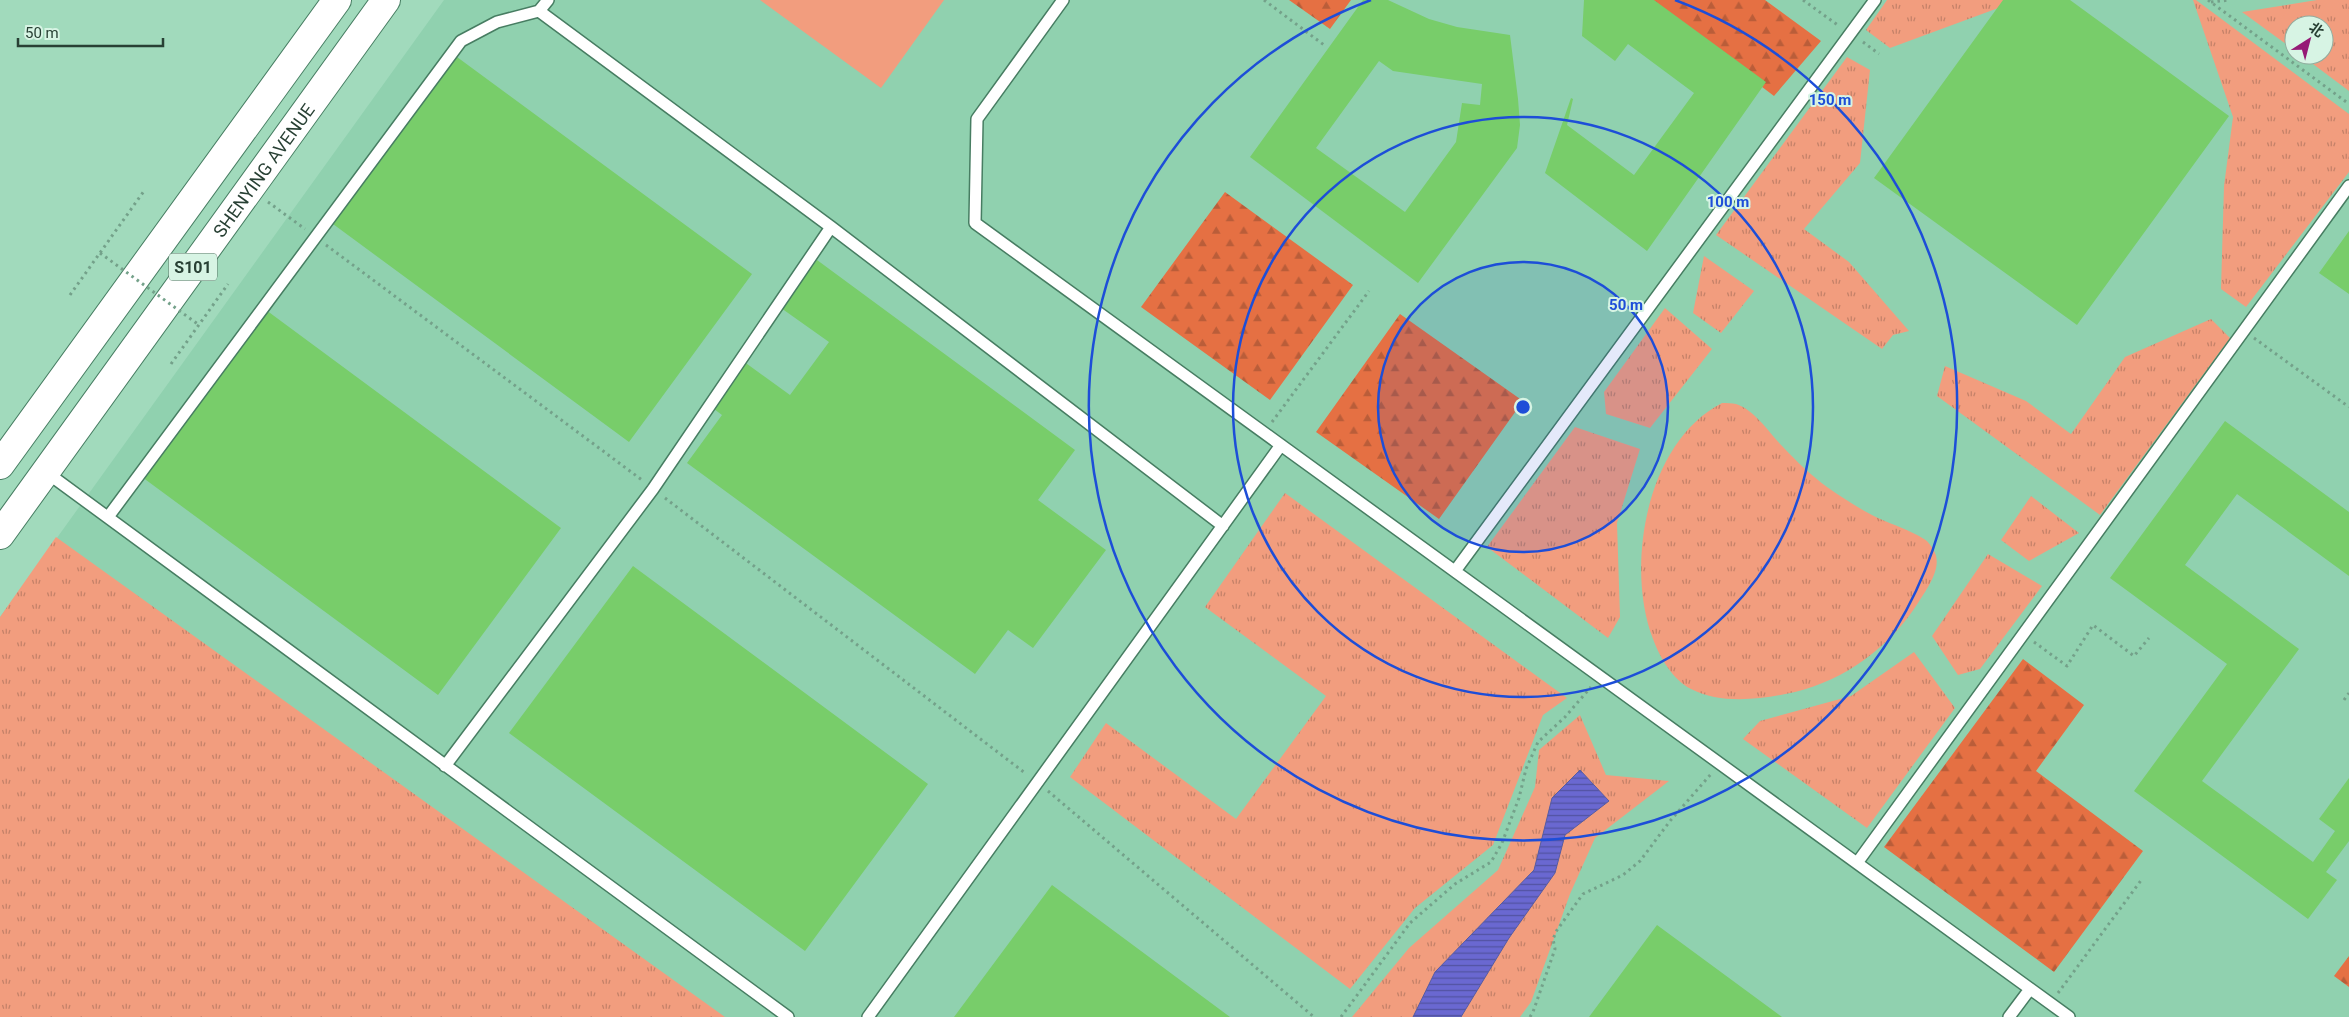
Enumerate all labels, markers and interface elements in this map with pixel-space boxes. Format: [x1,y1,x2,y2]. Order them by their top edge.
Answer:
scale bar [18,15,162,47]
north arrow [2284,15,2334,65]
text: 北 [2306,19,2327,40]
text: 50 m [25,24,59,42]
text: 150 m [1809,91,1851,109]
street label: SHENYING AVENUE [208,99,318,241]
text: 100 m [1707,193,1749,211]
road number: S101 [169,253,217,280]
text: 50 m [1609,296,1643,314]
centre of rings [1514,398,1532,416]

